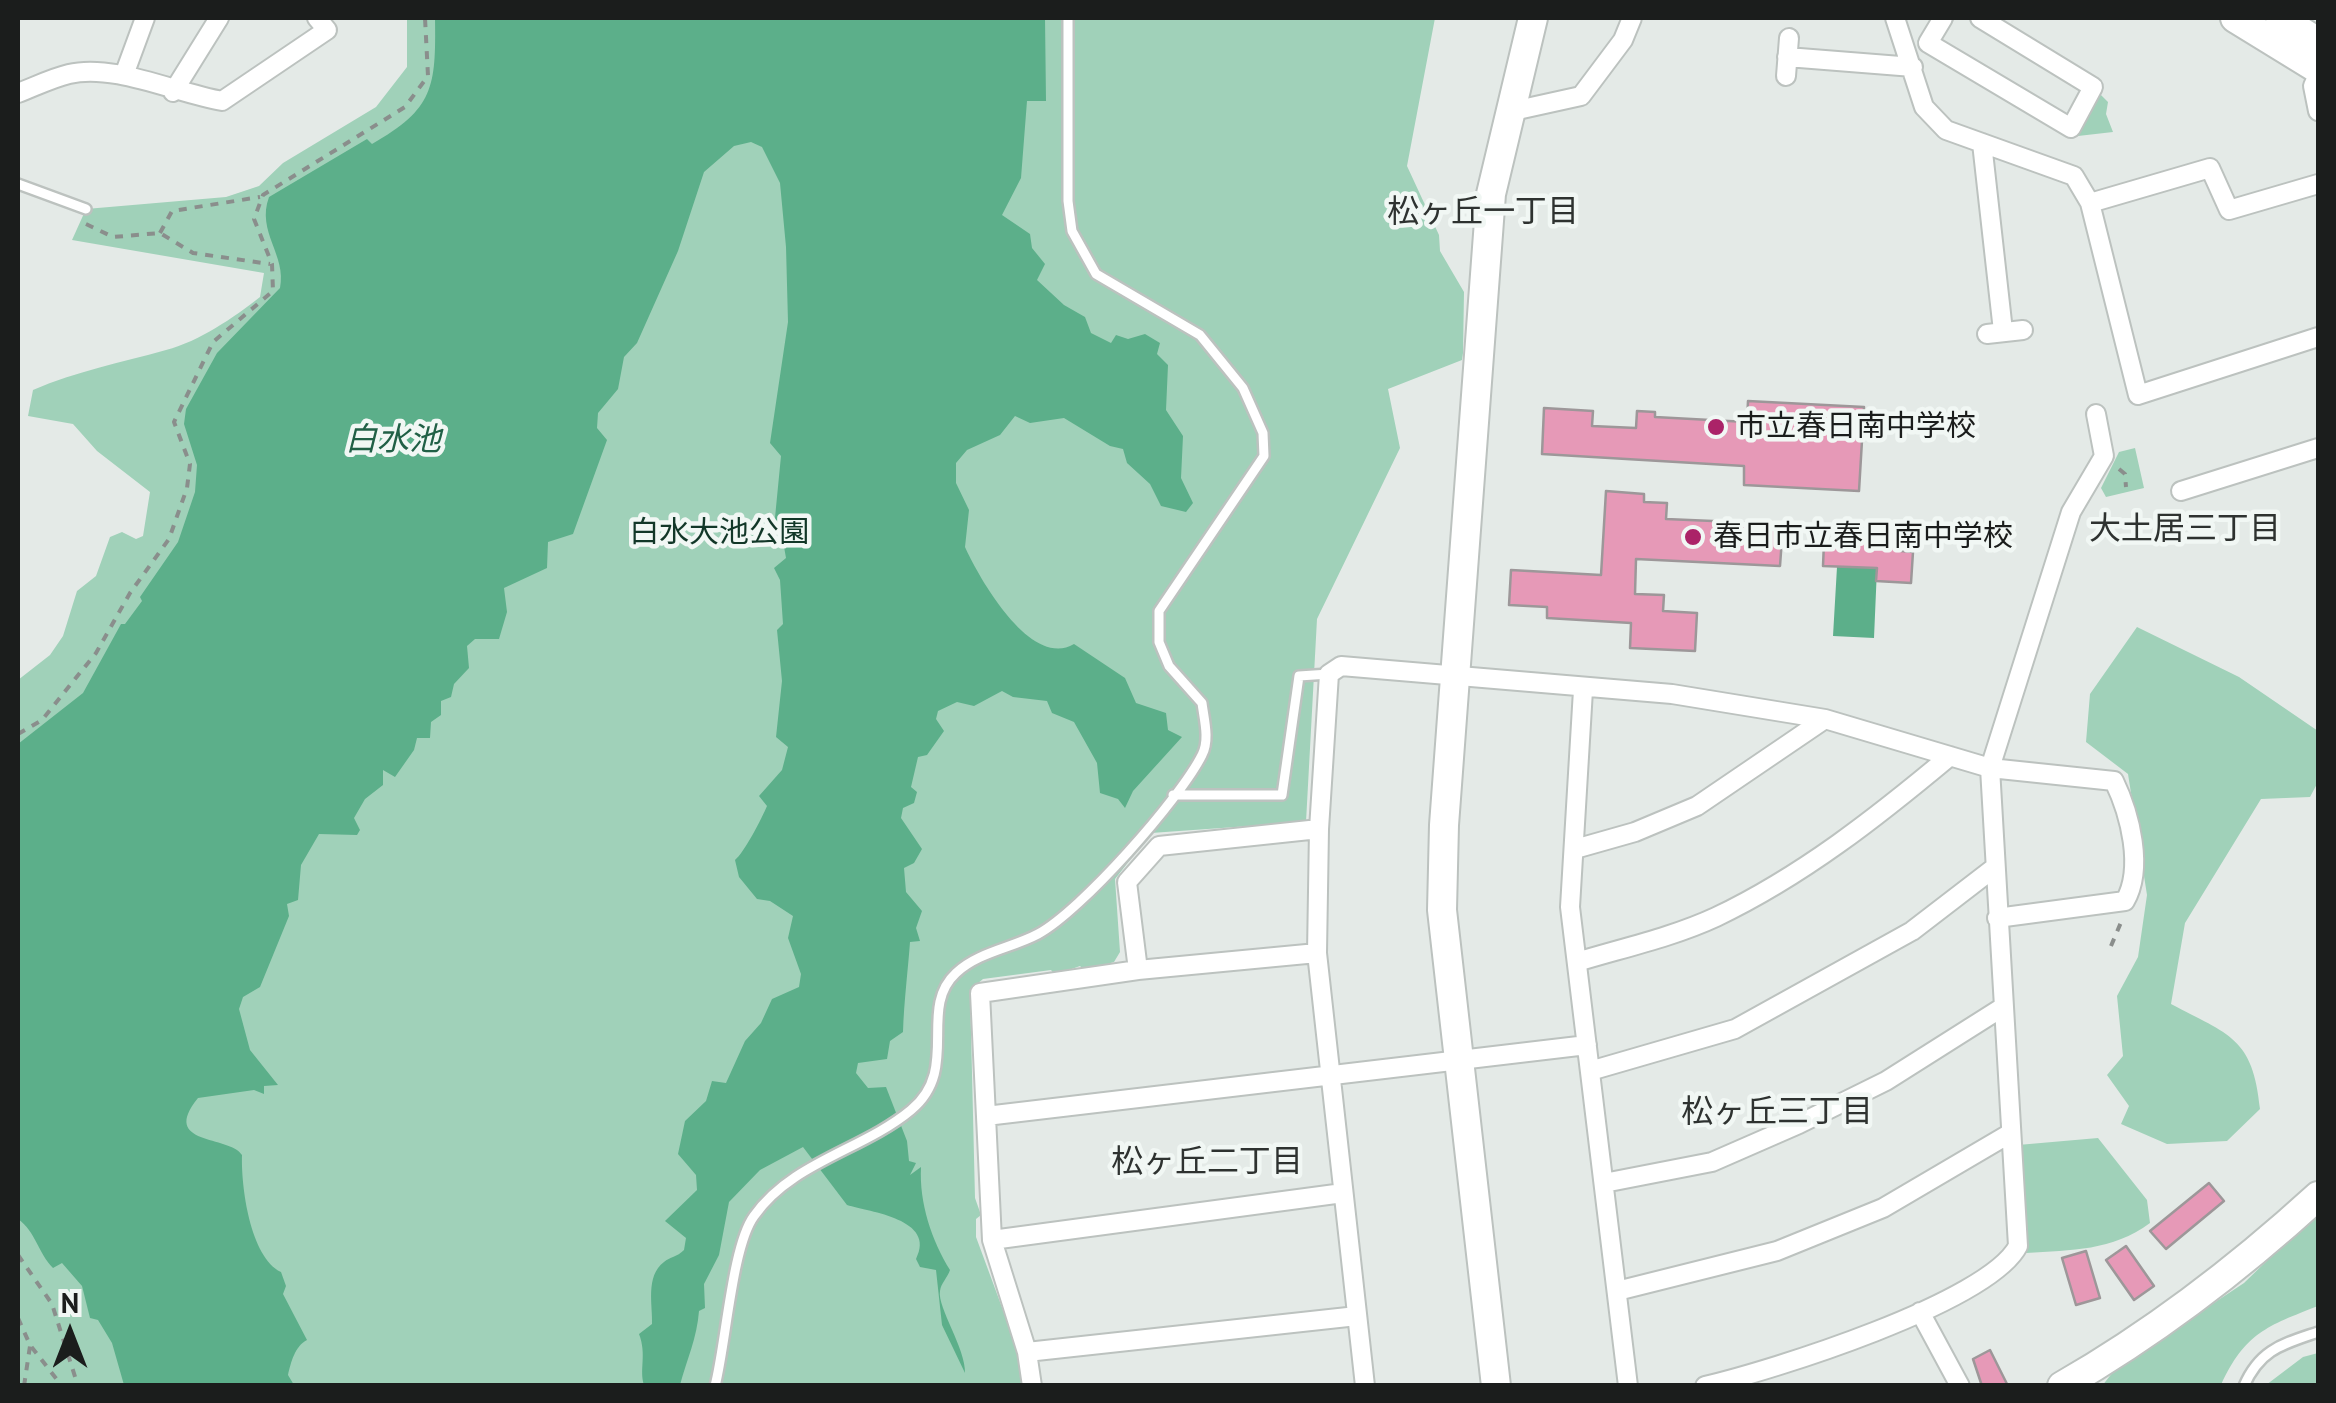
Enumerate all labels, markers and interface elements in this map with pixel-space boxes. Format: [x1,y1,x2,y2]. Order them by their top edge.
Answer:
district label: 松ヶ丘一丁目 [1387,194,1579,232]
place label: 市立春日南中学校 [1736,409,1976,445]
marker: 市立春日南中学校 [1705,416,1727,438]
water label: 白水池 [345,422,441,460]
district label: 大土居三丁目 [2089,511,2281,549]
park label: 白水大池公園 [629,515,809,551]
place label: 春日市立春日南中学校 [1713,519,2013,555]
marker: 春日市立春日南中学校 [1682,526,1704,548]
district label: 松ヶ丘三丁目 [1681,1094,1873,1132]
district label: 松ヶ丘二丁目 [1111,1144,1303,1182]
north arrow [20,1283,120,1383]
text: N [61,1284,79,1321]

